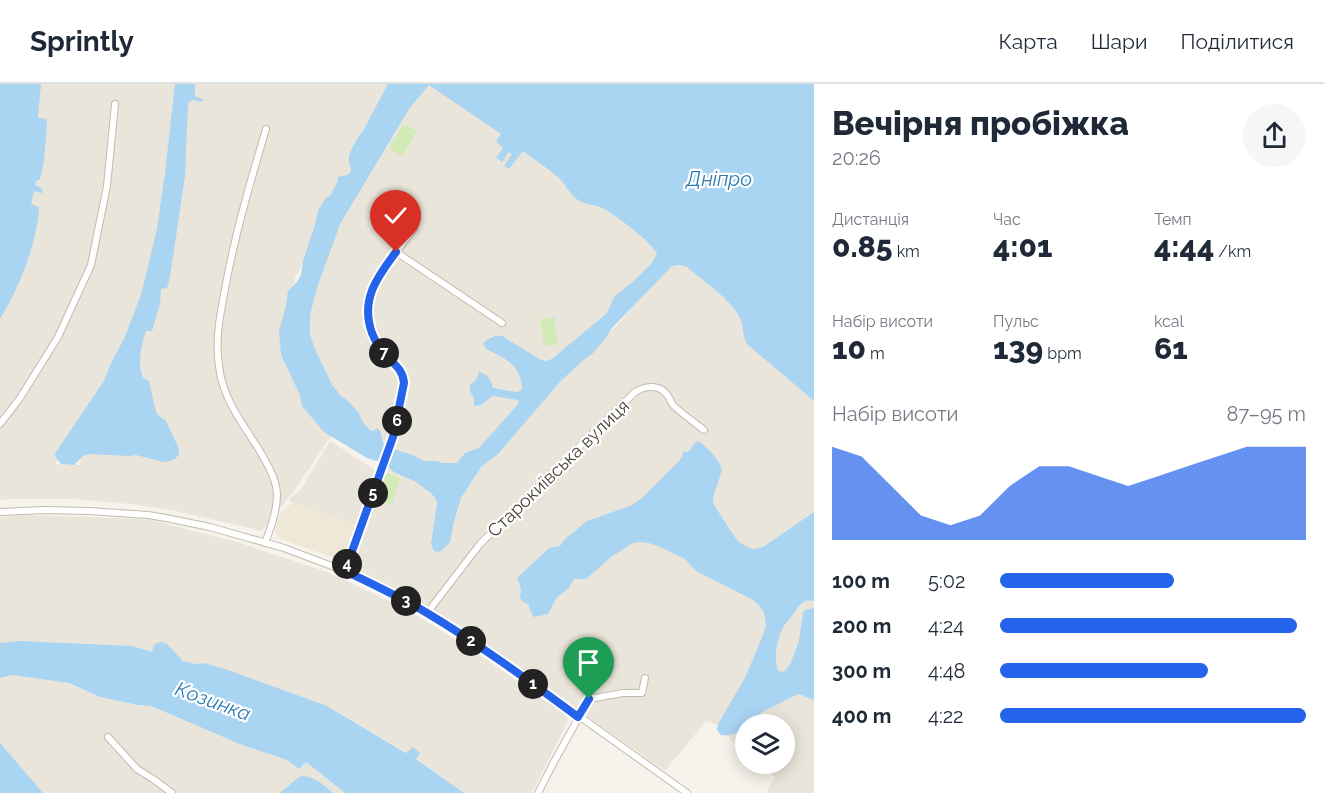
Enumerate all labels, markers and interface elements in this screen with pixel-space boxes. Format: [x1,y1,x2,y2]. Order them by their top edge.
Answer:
text: Sprintly [30,25,134,58]
text: Карта [999,29,1058,54]
text: Шари [1091,29,1148,54]
text: Поділитися [1181,29,1294,54]
text: Вечірня пробіжка [832,104,1129,143]
button: share [1243,104,1306,167]
text: 20:26 [832,146,881,170]
water label: Дніпро [685,167,752,191]
pin [370,190,421,252]
icon: check [379,199,412,232]
text: Дистанція [832,210,909,229]
text: Час [993,210,1021,229]
text: Темп [1154,210,1192,229]
text: 0.85 [832,229,893,264]
text: 4:01 [993,229,1053,264]
text: 4:44 [1154,229,1214,264]
text: km [893,242,920,261]
text: /km [1214,242,1251,261]
text: Набір висоти [832,312,933,331]
text: Пульс [993,312,1039,331]
text: kcal [1154,312,1184,331]
text: 10 [832,331,866,366]
text: 139 [993,331,1043,366]
text: 61 [1154,331,1188,366]
pin: 7 [369,338,399,368]
text: 7 [380,343,388,362]
text: m [866,344,885,363]
text: bpm [1043,344,1082,363]
street label: Старокиївська вулиця [483,395,633,541]
text: Набір висоти [832,402,958,426]
text: 87–95 m [1227,402,1306,426]
pin: 6 [382,406,412,436]
text: 6 [392,411,402,430]
pin: 5 [358,478,388,508]
text: 5 [369,483,377,502]
pin: 4 [332,549,362,579]
text: 4 [342,554,352,573]
text: 100 m [832,569,890,593]
text: 5:02 [928,569,965,593]
pin: 3 [391,586,421,616]
text: 3 [402,591,410,610]
text: 200 m [832,614,891,638]
text: 4:24 [928,614,964,638]
pin: 2 [456,626,486,656]
text: 2 [466,631,476,650]
pin [563,637,614,699]
icon: arrive [572,646,605,679]
text: 300 m [832,659,891,683]
text: 4:48 [928,659,965,683]
pin: 1 [518,669,548,699]
text: 1 [529,674,537,693]
water label: Козинка [172,676,254,726]
text: 400 m [832,704,891,728]
text: 4:22 [928,704,964,728]
map controls [735,714,795,774]
button: layers [735,714,795,774]

